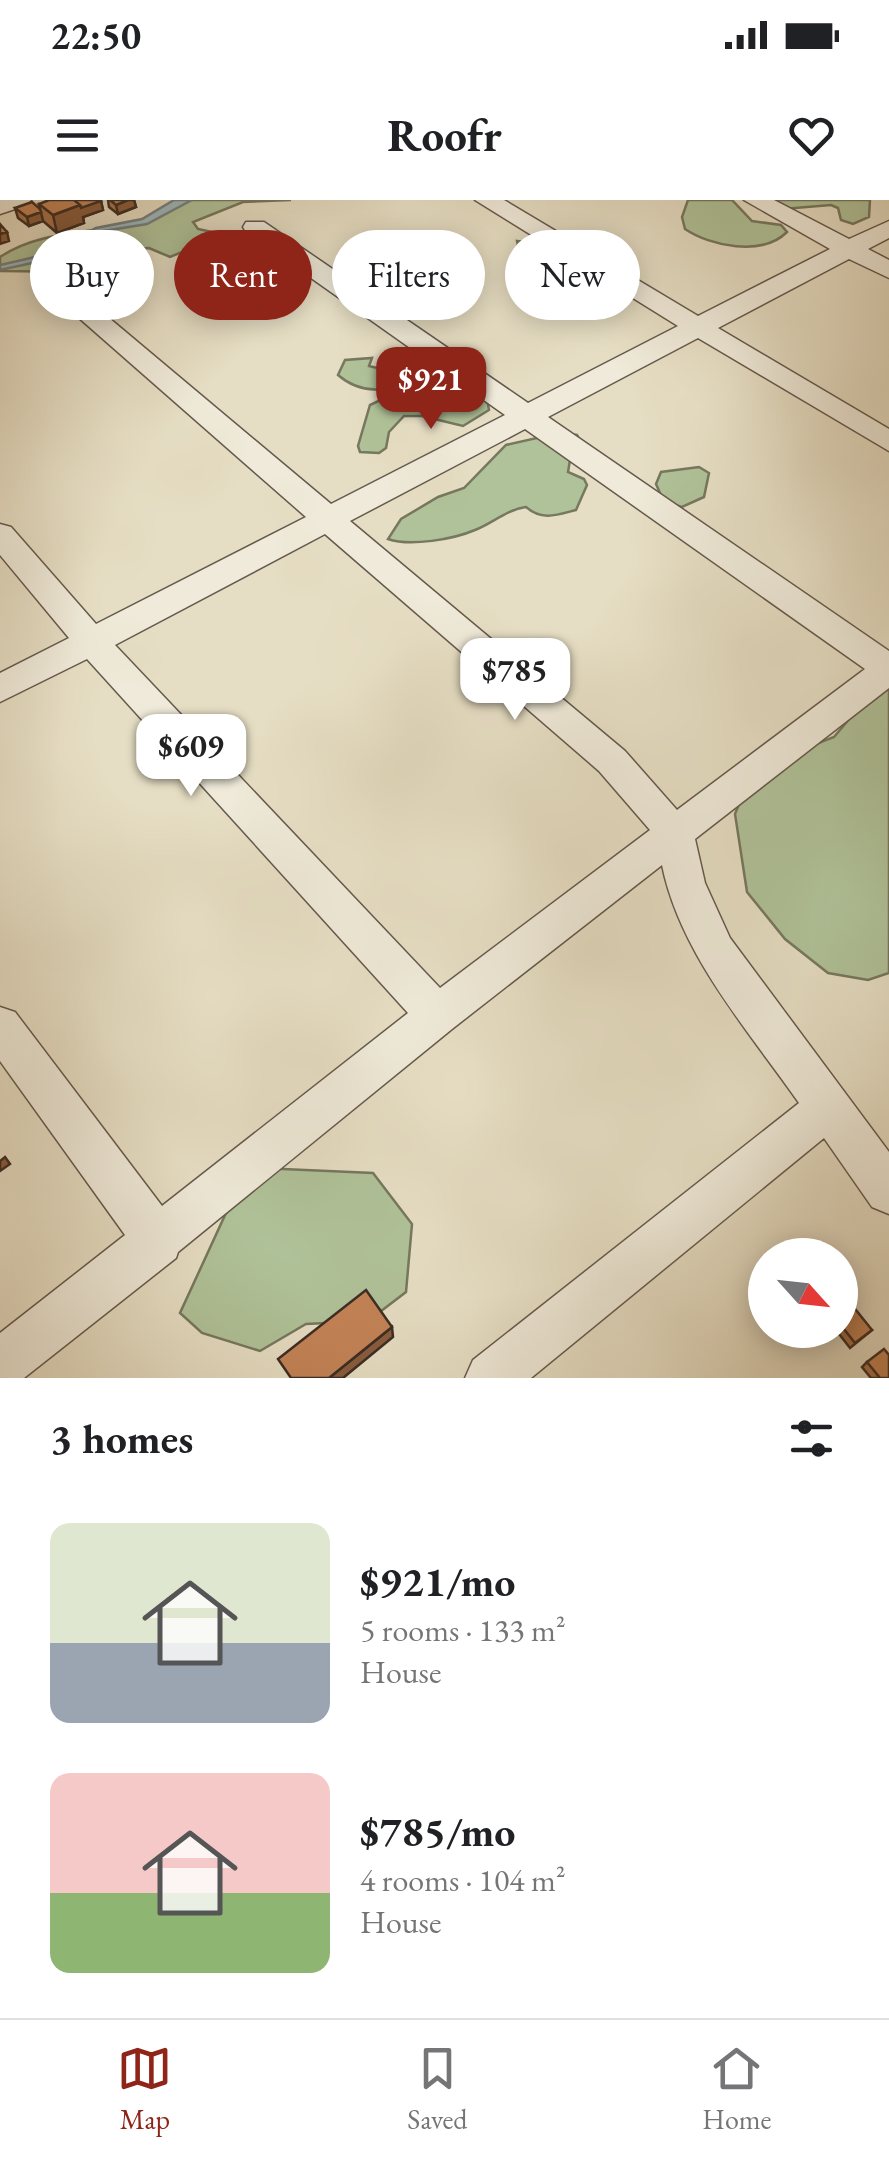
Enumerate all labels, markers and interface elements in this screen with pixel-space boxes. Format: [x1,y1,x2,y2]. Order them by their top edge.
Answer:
text: 22:50 [50,11,141,60]
text: Roofr [387,106,502,164]
icon: menu [50,108,105,163]
icon: heart [784,108,839,163]
chip: Buy [30,230,154,320]
chip: Rent [174,230,312,320]
chip: Filters [332,230,485,320]
chip: New [505,230,640,320]
pin: $921 [372,347,490,432]
text: $921 [398,358,464,400]
pin: $785 [456,638,574,723]
text: $785 [482,649,548,691]
pin: $609 [132,714,250,799]
text: $609 [158,725,224,767]
north arrow [748,1238,858,1348]
map controls [748,1238,858,1348]
text: 3 homes [50,1411,193,1466]
icon: filters [784,1411,839,1466]
text: $921/mo [360,1554,516,1609]
icon: home [130,1563,250,1683]
text: 5 rooms · 133 m² [360,1609,566,1651]
text: House [360,1651,441,1693]
text: $785/mo [360,1804,516,1859]
icon: home [130,1813,250,1933]
text: 4 rooms · 104 m² [360,1859,566,1901]
text: House [360,1901,441,1943]
tab: Map [117,2041,172,2137]
tab: Saved [407,2041,467,2137]
tab: Home [702,2041,772,2137]

